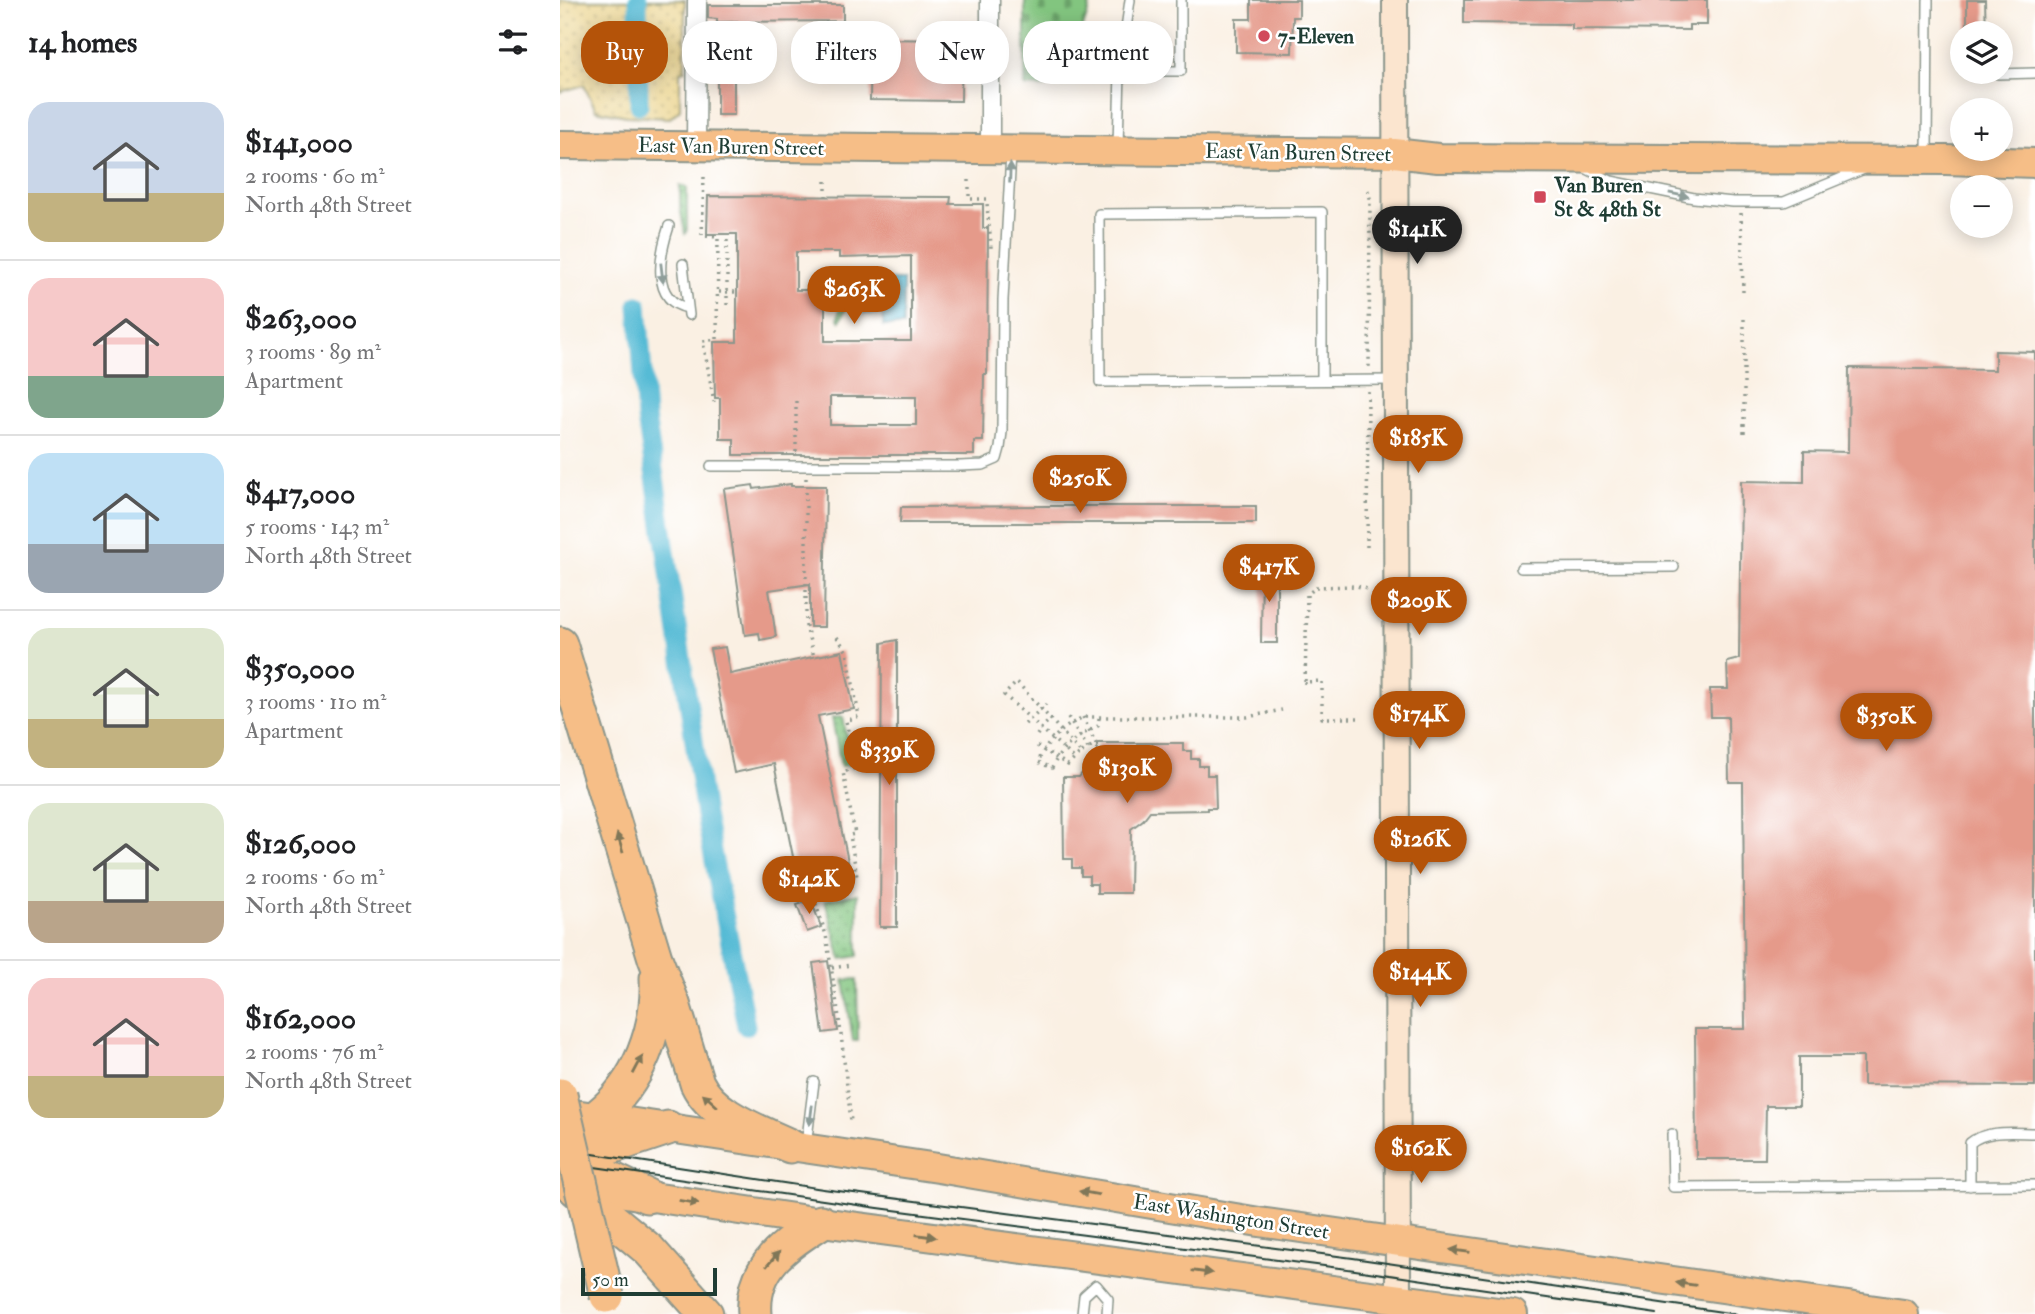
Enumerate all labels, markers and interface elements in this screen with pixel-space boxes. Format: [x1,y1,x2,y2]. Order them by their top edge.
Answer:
chip: Buy [581,21,668,84]
chip: Rent [682,21,777,84]
chip: Filters [791,21,901,84]
chip: New [915,21,1009,84]
chip: Apartment [1023,21,1173,84]
map controls [1950,21,2013,238]
button: layers [1950,21,2013,84]
icon: filters [494,23,532,61]
place label: 7-Eleven [1278,23,1354,50]
text: 14 homes [28,24,137,61]
marker: 7-Eleven [1256,28,1272,44]
button: + [1950,98,2013,161]
text: $141,000 [245,124,353,161]
icon: home [84,130,168,214]
street label: East Van Buren Street [638,132,824,162]
street label: East Van Buren Street [1205,138,1391,168]
text: 2 rooms · 60 m² [245,161,385,190]
one-way arrow [1004,162,1015,184]
place label: Van Buren St & 48th St [1553,172,1661,223]
button: − [1950,175,2013,238]
marker: Van Buren St & 48th St [1532,189,1548,205]
one-way arrow [1668,189,1690,200]
text: North 48th Street [245,190,412,219]
pin: $141K [1368,206,1466,266]
text: $141K [1388,214,1446,243]
one-way arrow [657,262,668,284]
pin: $263K [805,266,903,326]
text: $263K [823,274,885,303]
text: $263,000 [245,300,357,337]
icon: home [84,306,168,390]
text: 3 rooms · 89 m² [245,337,381,366]
text: Apartment [245,366,343,395]
pin: $185K [1369,416,1467,475]
text: $185K [1389,423,1447,452]
pin: $250K [1031,456,1129,515]
text: $250K [1049,463,1111,492]
text: $417,000 [245,475,355,512]
icon: home [84,481,168,565]
text: 5 rooms · 143 m² [245,512,389,541]
text: North 48th Street [245,541,412,570]
pin: $417K [1220,544,1318,604]
text: $417K [1239,552,1299,581]
pin: $209K [1370,578,1468,637]
text: $209K [1387,585,1451,614]
text: $350,000 [245,650,355,687]
icon: home [84,656,168,740]
text: 3 rooms · 110 m² [245,687,386,716]
pin: $174K [1370,692,1468,751]
pin: $350K [1837,694,1935,753]
text: $174K [1389,699,1449,728]
text: $350K [1856,701,1916,730]
text: Apartment [245,716,343,745]
pin: $339K [840,728,938,787]
text: $339K [860,735,918,764]
pin: $130K [1078,746,1176,805]
text: $130K [1098,753,1156,782]
pin: $126K [1371,816,1469,876]
text: $126K [1390,824,1450,853]
text: $126,000 [245,825,356,862]
icon: home [84,831,168,915]
one-way arrow [614,832,624,853]
pin: $142K [760,856,858,916]
text: 2 rooms · 60 m² [245,862,385,891]
text: $142K [778,864,840,893]
text: North 48th Street [245,891,412,920]
pin: $144K [1371,950,1469,1009]
text: $144K [1389,957,1451,986]
text: $162,000 [245,1000,356,1037]
icon: home [84,1006,168,1090]
text: 2 rooms · 76 m² [245,1037,383,1066]
one-way arrow [631,1054,643,1074]
text: North 48th Street [245,1066,412,1095]
one-way arrow [702,1093,719,1109]
one-way arrow [805,1104,816,1126]
pin: $162K [1372,1126,1470,1185]
text: $162K [1391,1133,1451,1162]
one-way arrow [1078,1188,1100,1199]
street label: East Washington Street [1131,1188,1331,1246]
one-way arrow [678,1197,700,1208]
one-way arrow [915,1230,937,1241]
one-way arrow [1449,1245,1471,1256]
one-way arrow [765,1250,780,1267]
scale bar [581,1265,718,1297]
one-way arrow [1191,1267,1213,1278]
text: 50 m [592,1268,629,1292]
one-way arrow [1674,1278,1696,1289]

